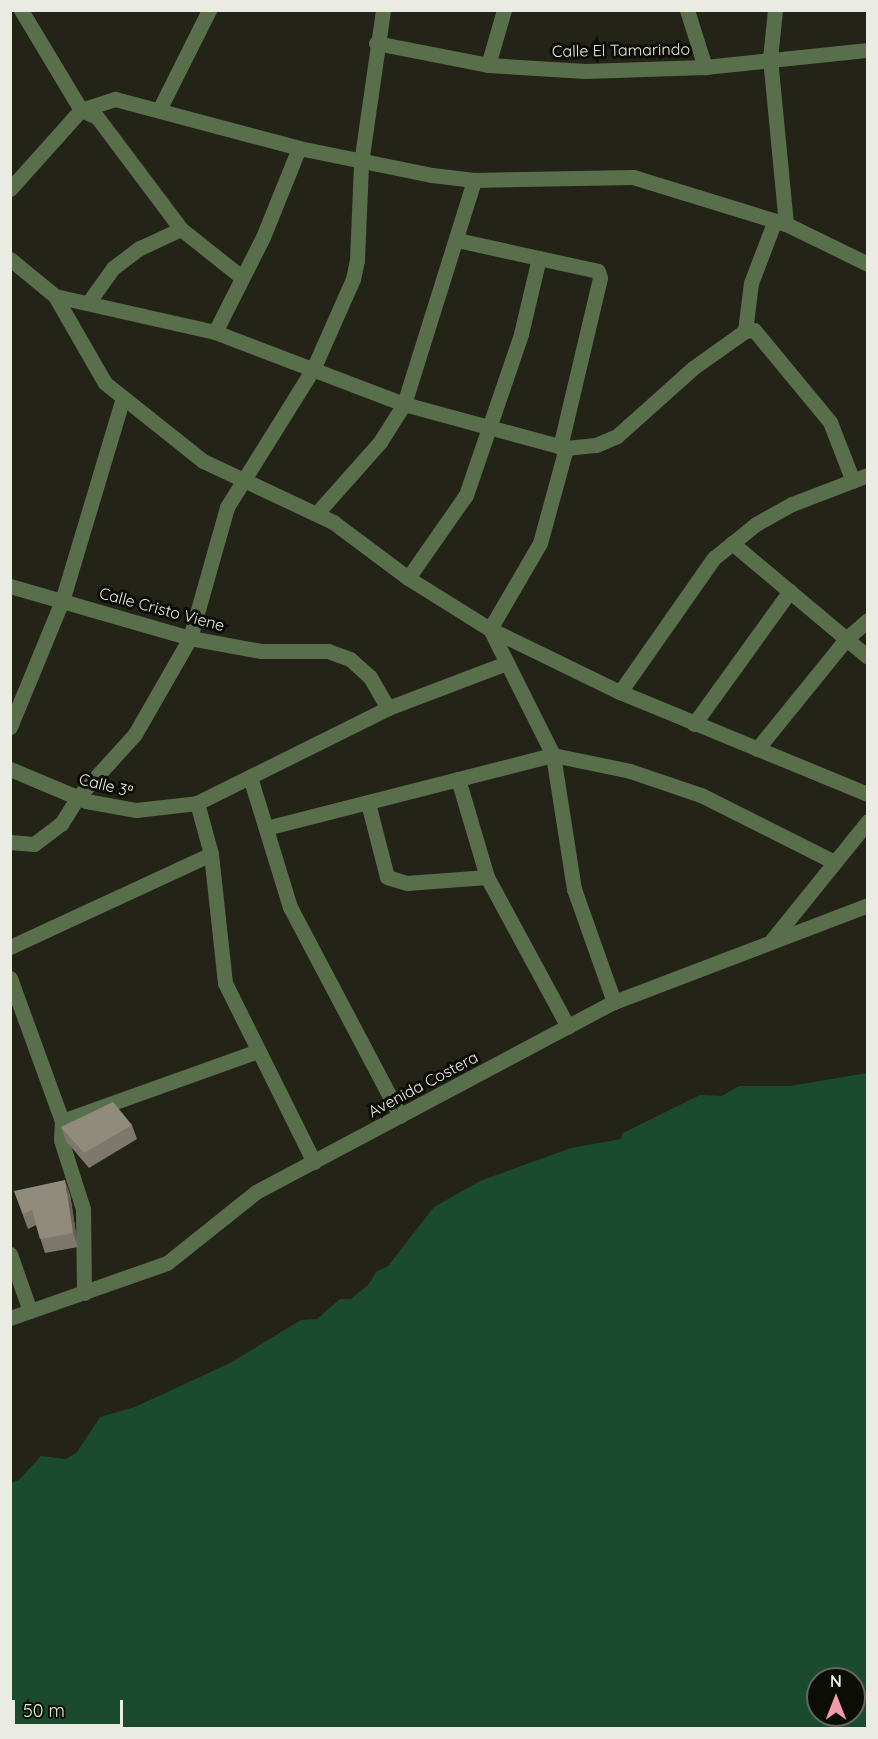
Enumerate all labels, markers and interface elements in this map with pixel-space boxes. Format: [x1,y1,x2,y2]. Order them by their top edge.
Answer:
street label: Calle El Tamarindo [552,39,690,61]
street label: Calle Cristo Viene [97,583,227,635]
street label: Calle 3ª [77,769,135,801]
street label: Avenida Costera [365,1047,481,1121]
north arrow [806,1667,866,1727]
text: N [830,1671,842,1691]
scale bar [15,1688,126,1726]
text: 50 m [23,1699,65,1722]

